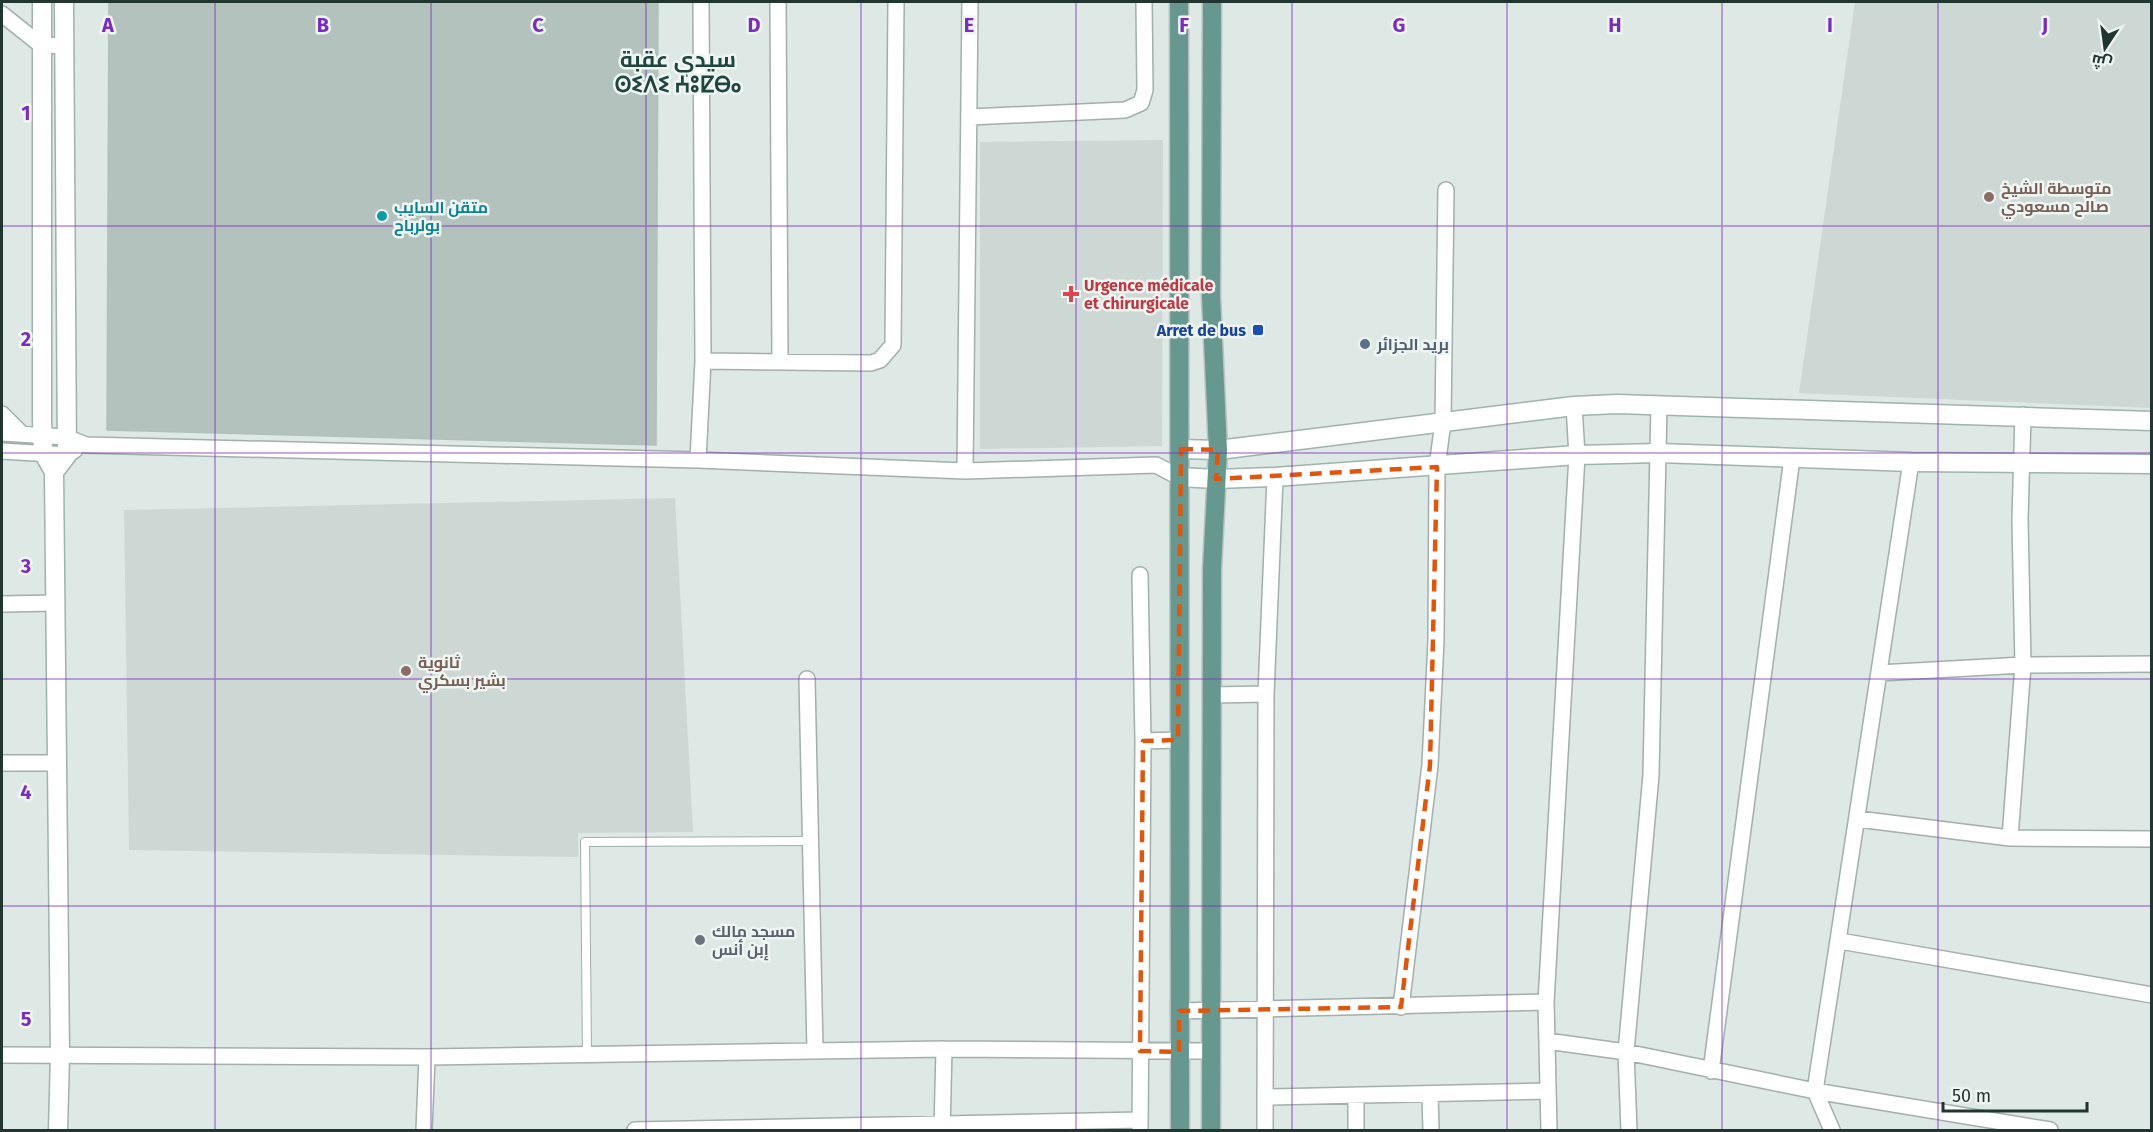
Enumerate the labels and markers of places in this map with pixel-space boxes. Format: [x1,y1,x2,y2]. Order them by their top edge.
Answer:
place label: متوسطة الشيخ صالح مسعودي [2001,179,2112,219]
marker: متوسطة الشيخ صالح مسعودي [1982,190,1996,204]
place label: متقن السايب بولرباح [394,198,488,236]
marker: متقن السايب بولرباح [375,209,389,223]
place label: Urgence médicale et chirurgicale [1084,276,1213,313]
marker: Urgence médicale et chirurgicale [1062,285,1080,303]
place label: Arret de bus [1156,321,1246,340]
marker: Arret de bus [1251,323,1265,337]
place label: بريد الجزائر [1376,335,1449,354]
marker: بريد الجزائر [1358,337,1372,351]
place label: ثانوية بشير بسكري [418,653,506,693]
marker: ثانوية بشير بسكري [399,664,413,678]
place label: مسجد مالك إبن أنس [712,922,795,961]
marker: مسجد مالك إبن أنس [693,933,707,947]

